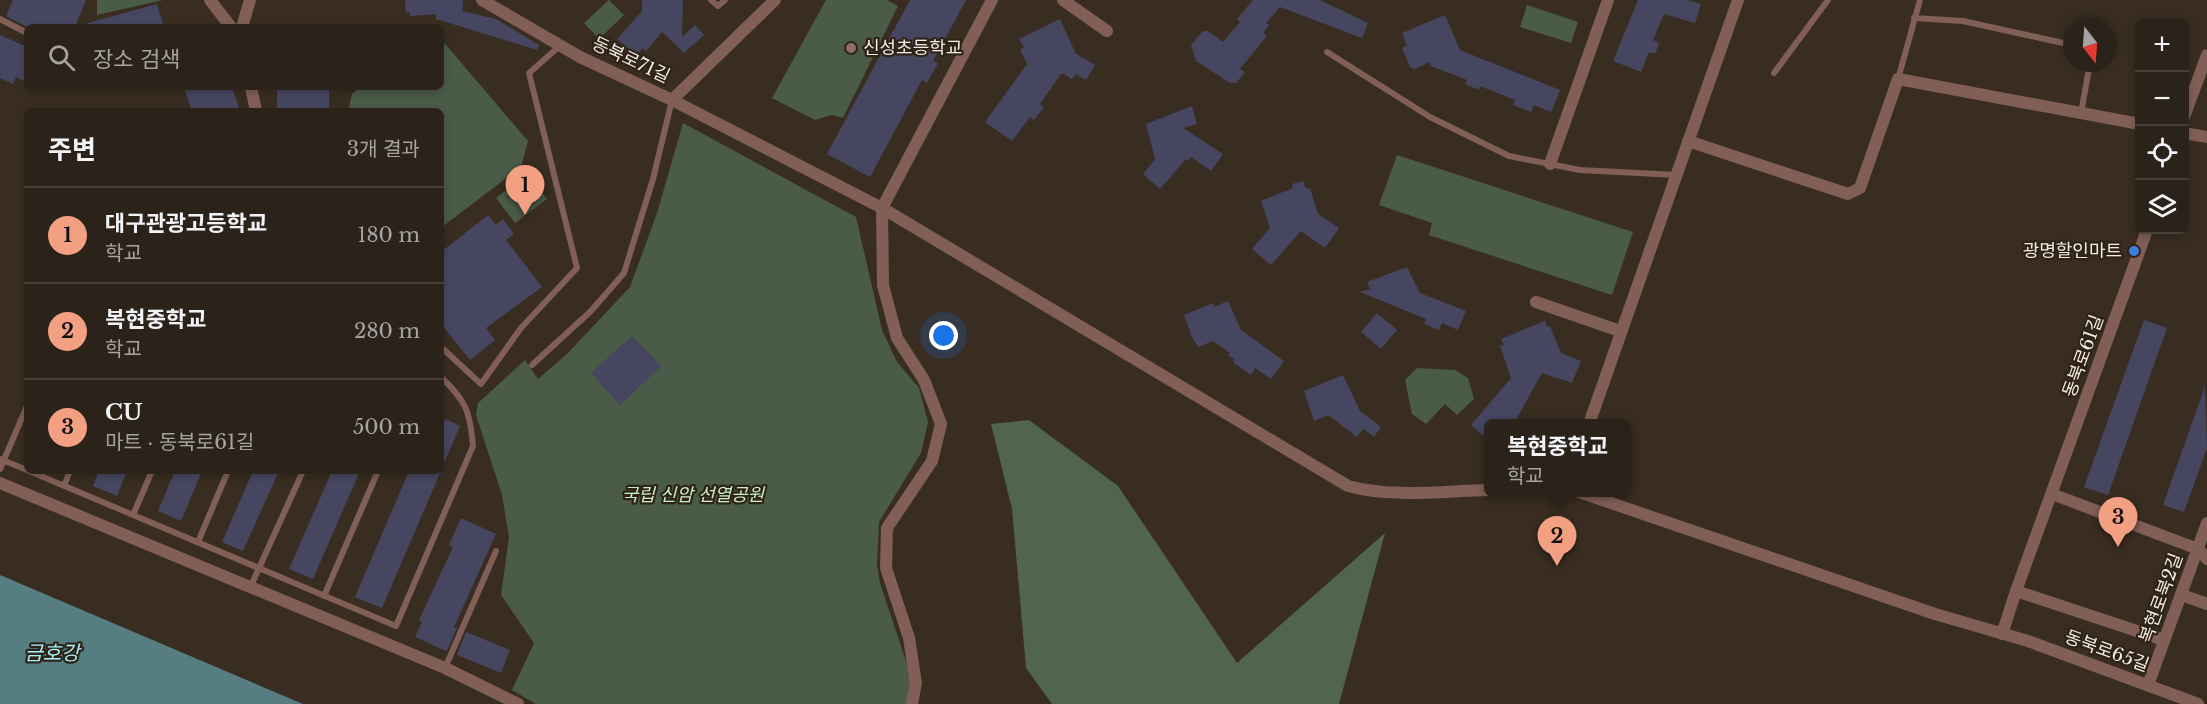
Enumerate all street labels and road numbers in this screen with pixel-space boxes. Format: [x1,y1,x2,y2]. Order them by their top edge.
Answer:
street label: 동북로71길 [589,32,673,88]
street label: 동북로61길 [2058,312,2108,400]
street label: 복현로북2길 [2135,550,2187,646]
street label: 동북로65길 [2062,626,2152,676]

